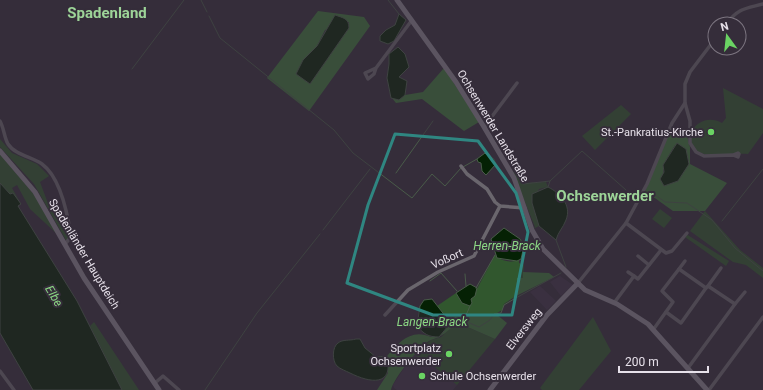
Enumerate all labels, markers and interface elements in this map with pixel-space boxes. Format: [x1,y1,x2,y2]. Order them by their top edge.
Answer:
district label: Spadenland [67,4,147,22]
north arrow [707,16,747,56]
text: N [719,19,730,34]
street label: Ochsenwerder Landstraße [454,68,532,185]
place label: St.-Pankratius-Kirche [601,126,703,139]
marker: St.-Pankratius-Kirche [706,127,716,137]
district label: Ochsenwerder [556,187,654,205]
street label: Spadenländer Hauptdeich [46,197,122,311]
water label: Herren-Brack [473,239,542,253]
street label: Voßort [429,246,465,272]
water label: Elbe [42,283,66,309]
street label: Elversweg [504,305,544,353]
water label: Langen-Brack [397,315,468,329]
place label: Sportplatz Ochsenwerder [371,342,442,368]
scale bar [619,348,708,374]
marker: Sportplatz Ochsenwerder [444,349,454,359]
text: 200 m [625,355,659,369]
place label: Schule Ochsenwerder [430,370,536,383]
marker: Schule Ochsenwerder [417,371,427,381]

